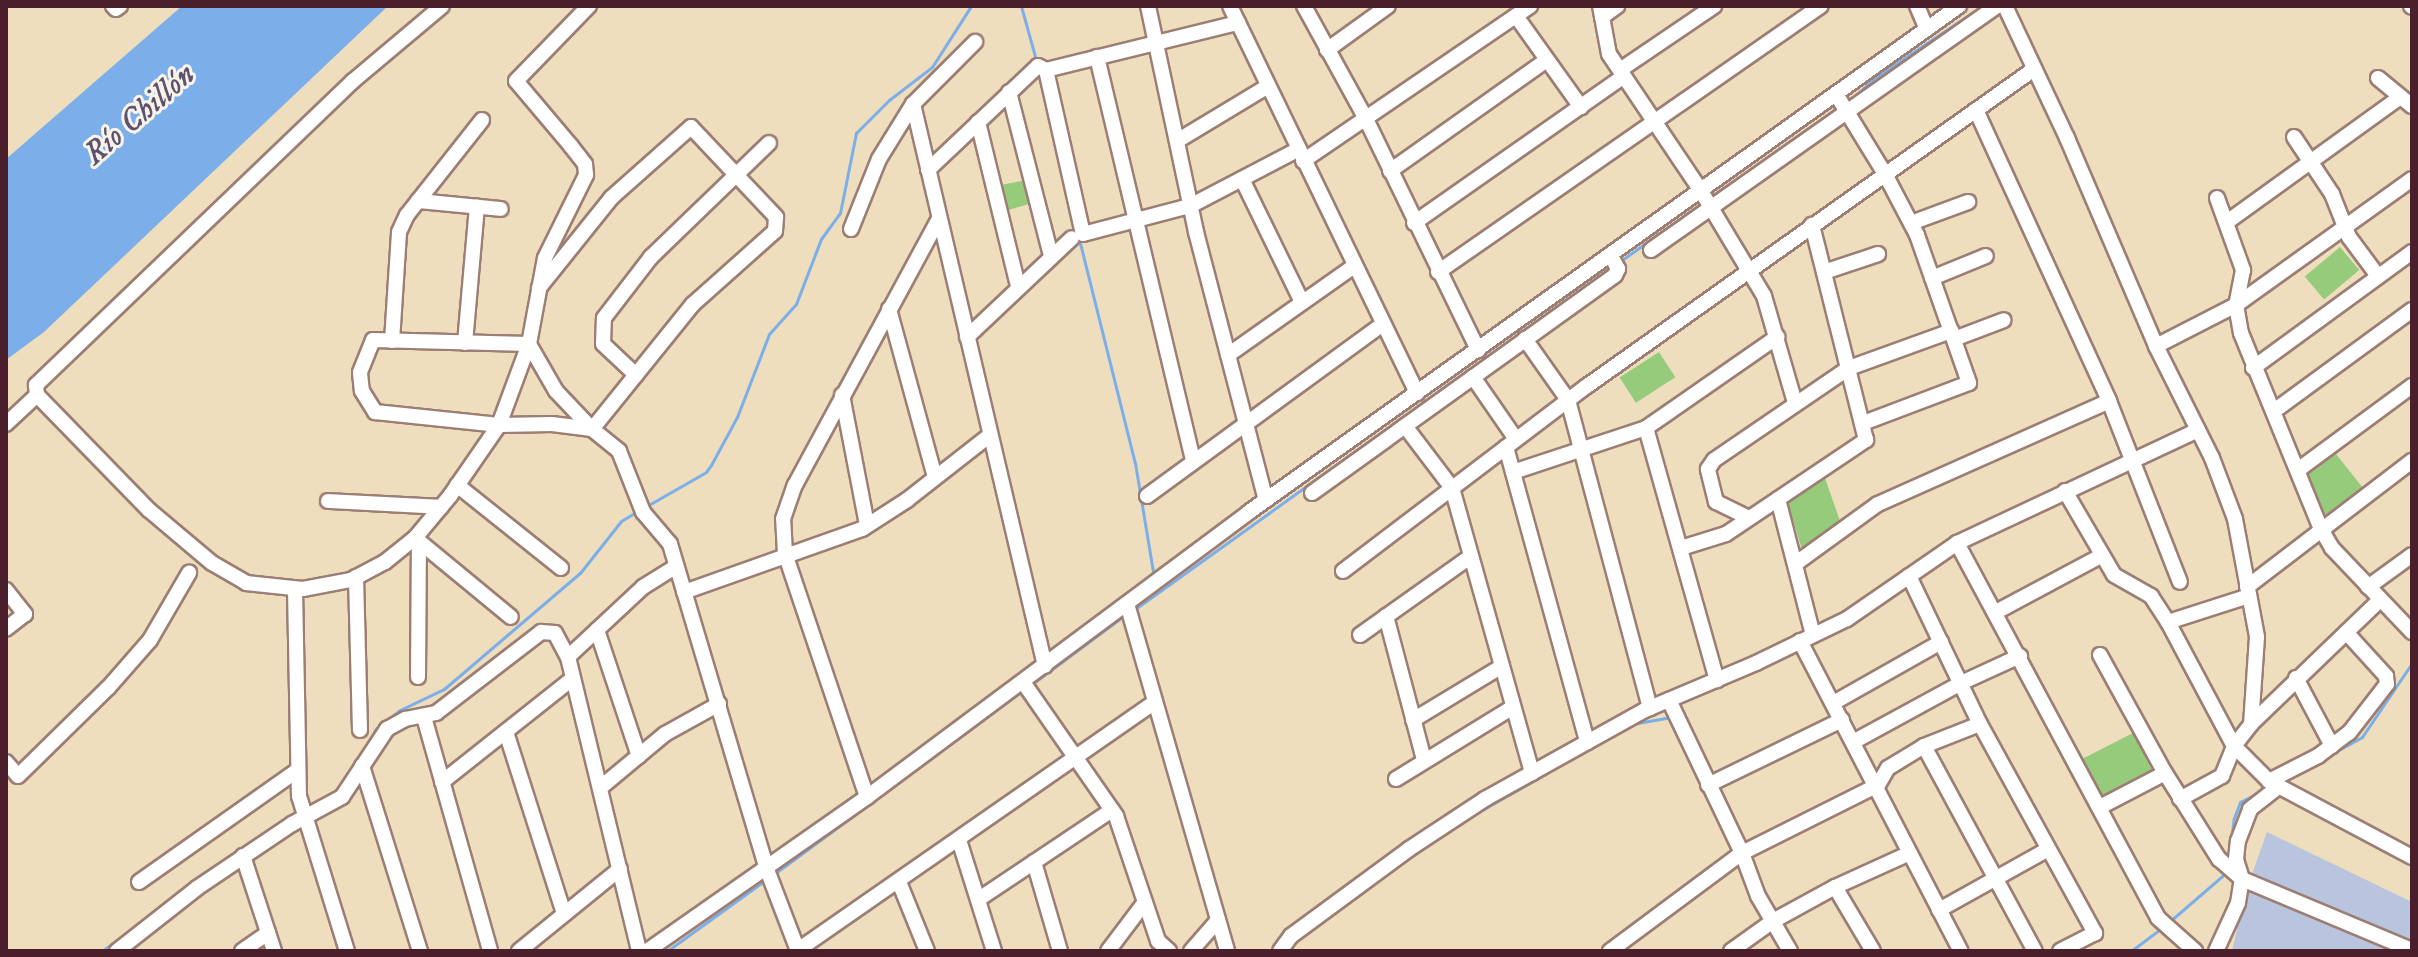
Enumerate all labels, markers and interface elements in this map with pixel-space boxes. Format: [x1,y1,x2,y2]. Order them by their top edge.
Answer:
water label: Río Chillón [76,56,204,174]

